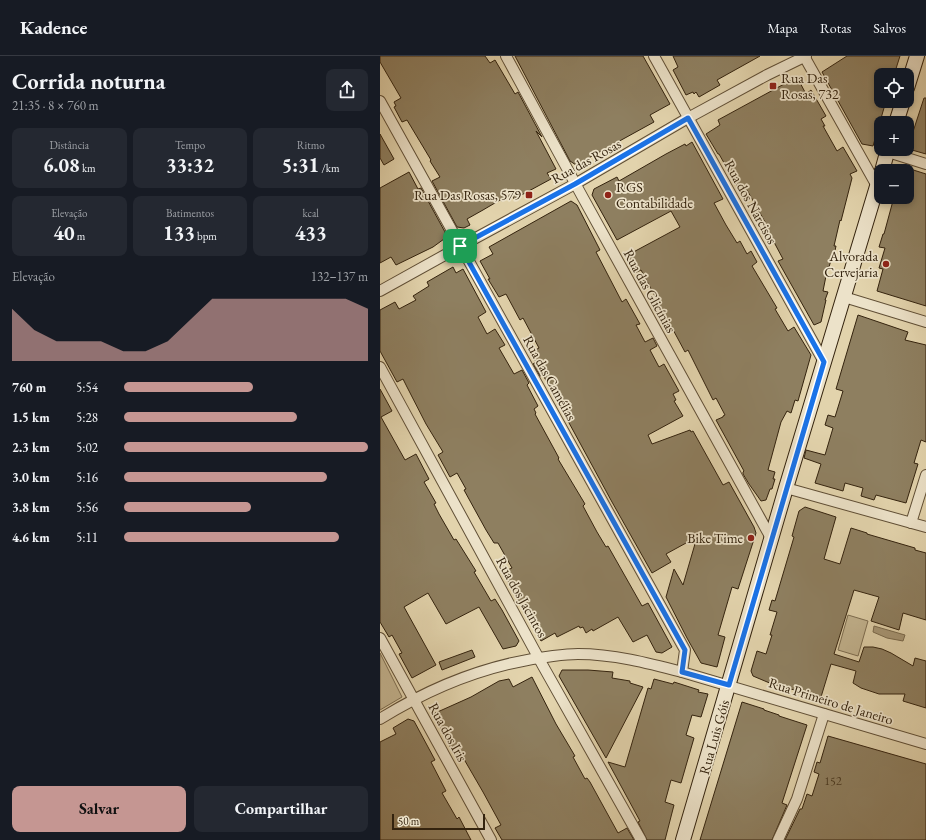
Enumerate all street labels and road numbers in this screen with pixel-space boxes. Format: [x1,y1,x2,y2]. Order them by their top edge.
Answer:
street label: Rua das Rosas [548,134,625,188]
street label: Rua dos Narcisos [720,157,782,248]
street label: Rua das Glicínias [620,246,681,336]
street label: Rua das Camélias [519,332,581,424]
street label: Rua dos Jacintos [492,553,552,641]
street label: Rua Primeiro de Janeiro [767,673,896,729]
street label: Rua Luis Góis [695,697,733,777]
street label: Rua dos Iris [424,699,472,765]

